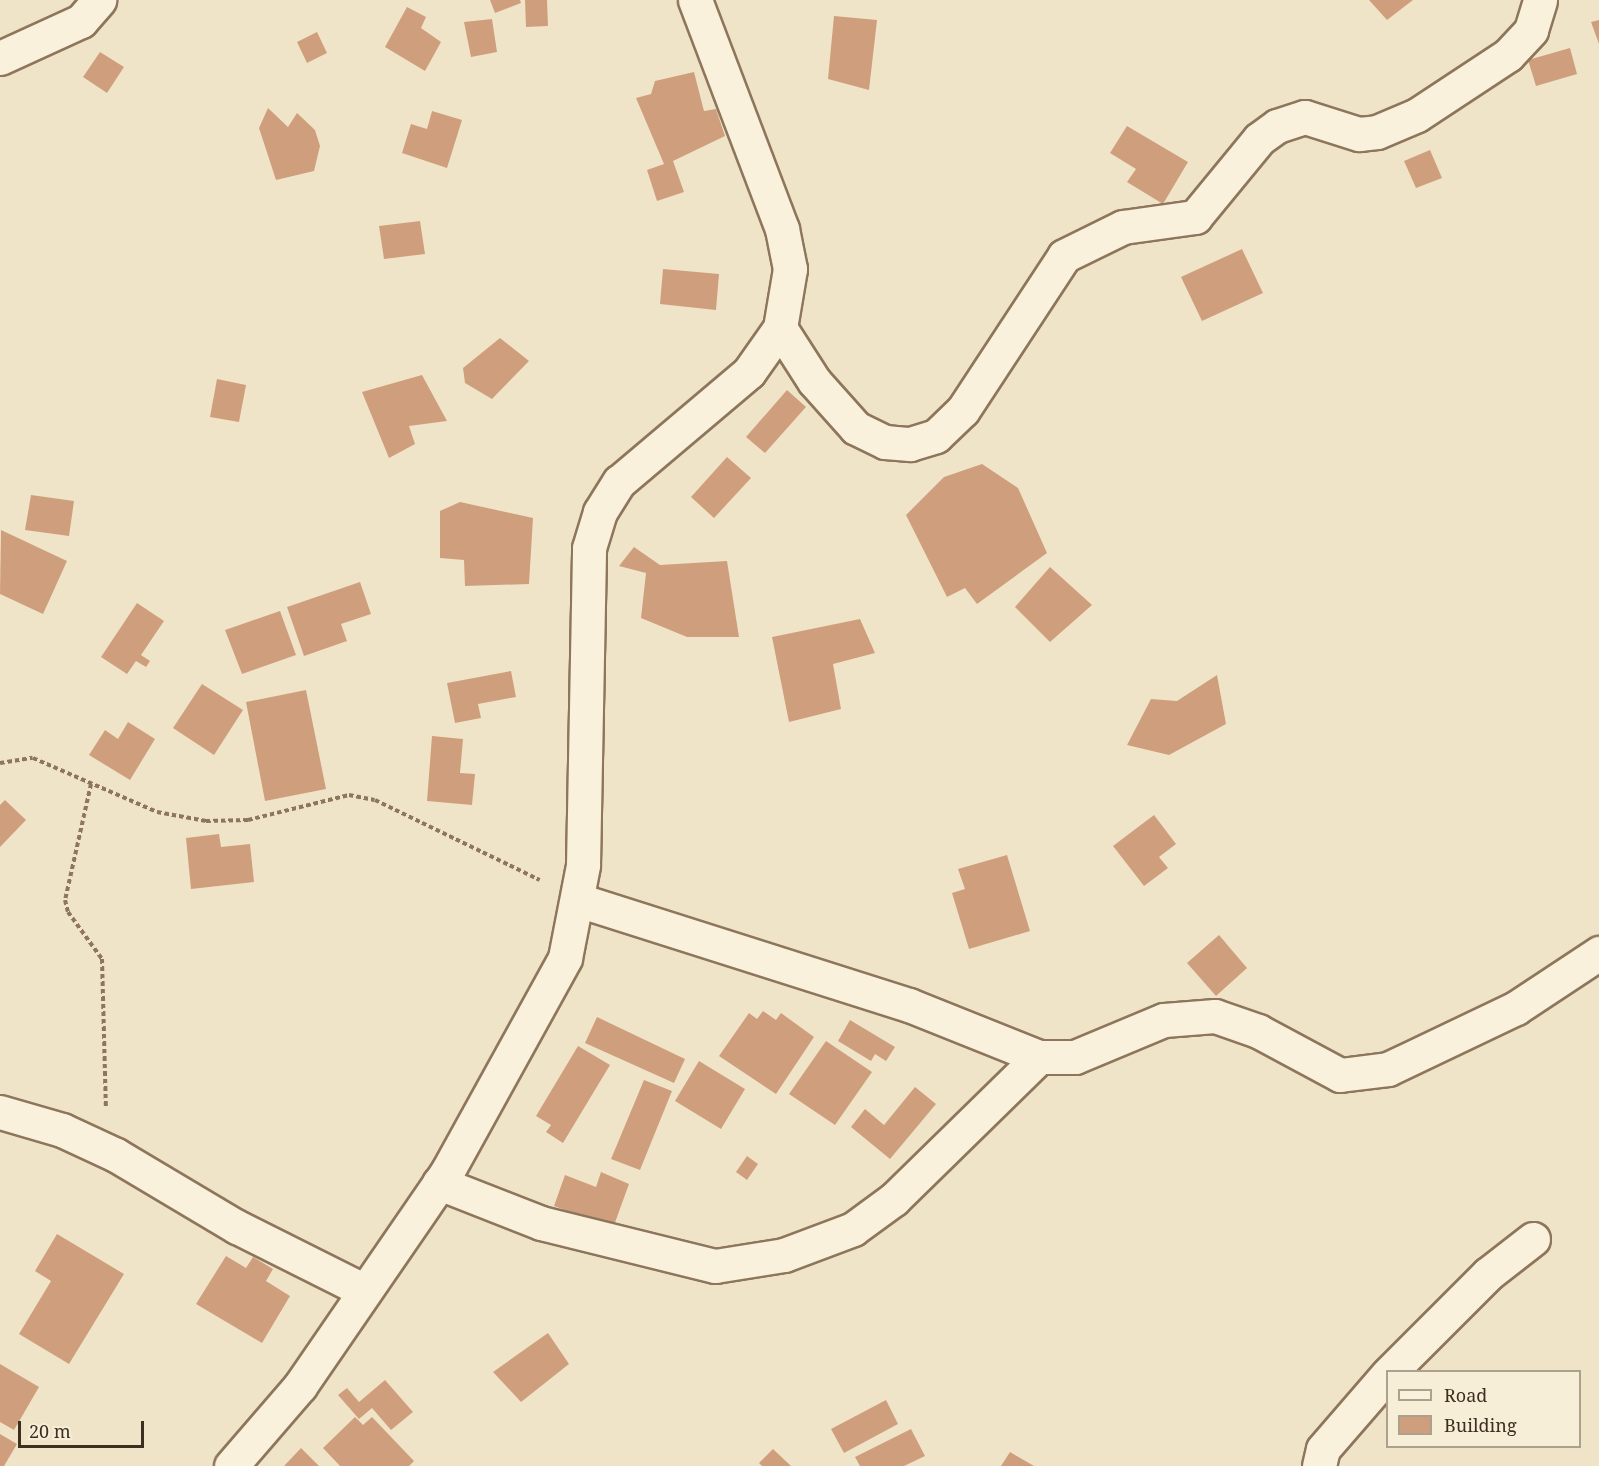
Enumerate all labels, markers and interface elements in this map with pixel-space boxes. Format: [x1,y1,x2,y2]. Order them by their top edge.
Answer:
legend [1386,1370,1581,1448]
text: Road [1444,1383,1487,1407]
scale bar [21,1409,147,1447]
text: Building [1444,1413,1517,1437]
text: 20 m [29,1419,71,1443]

